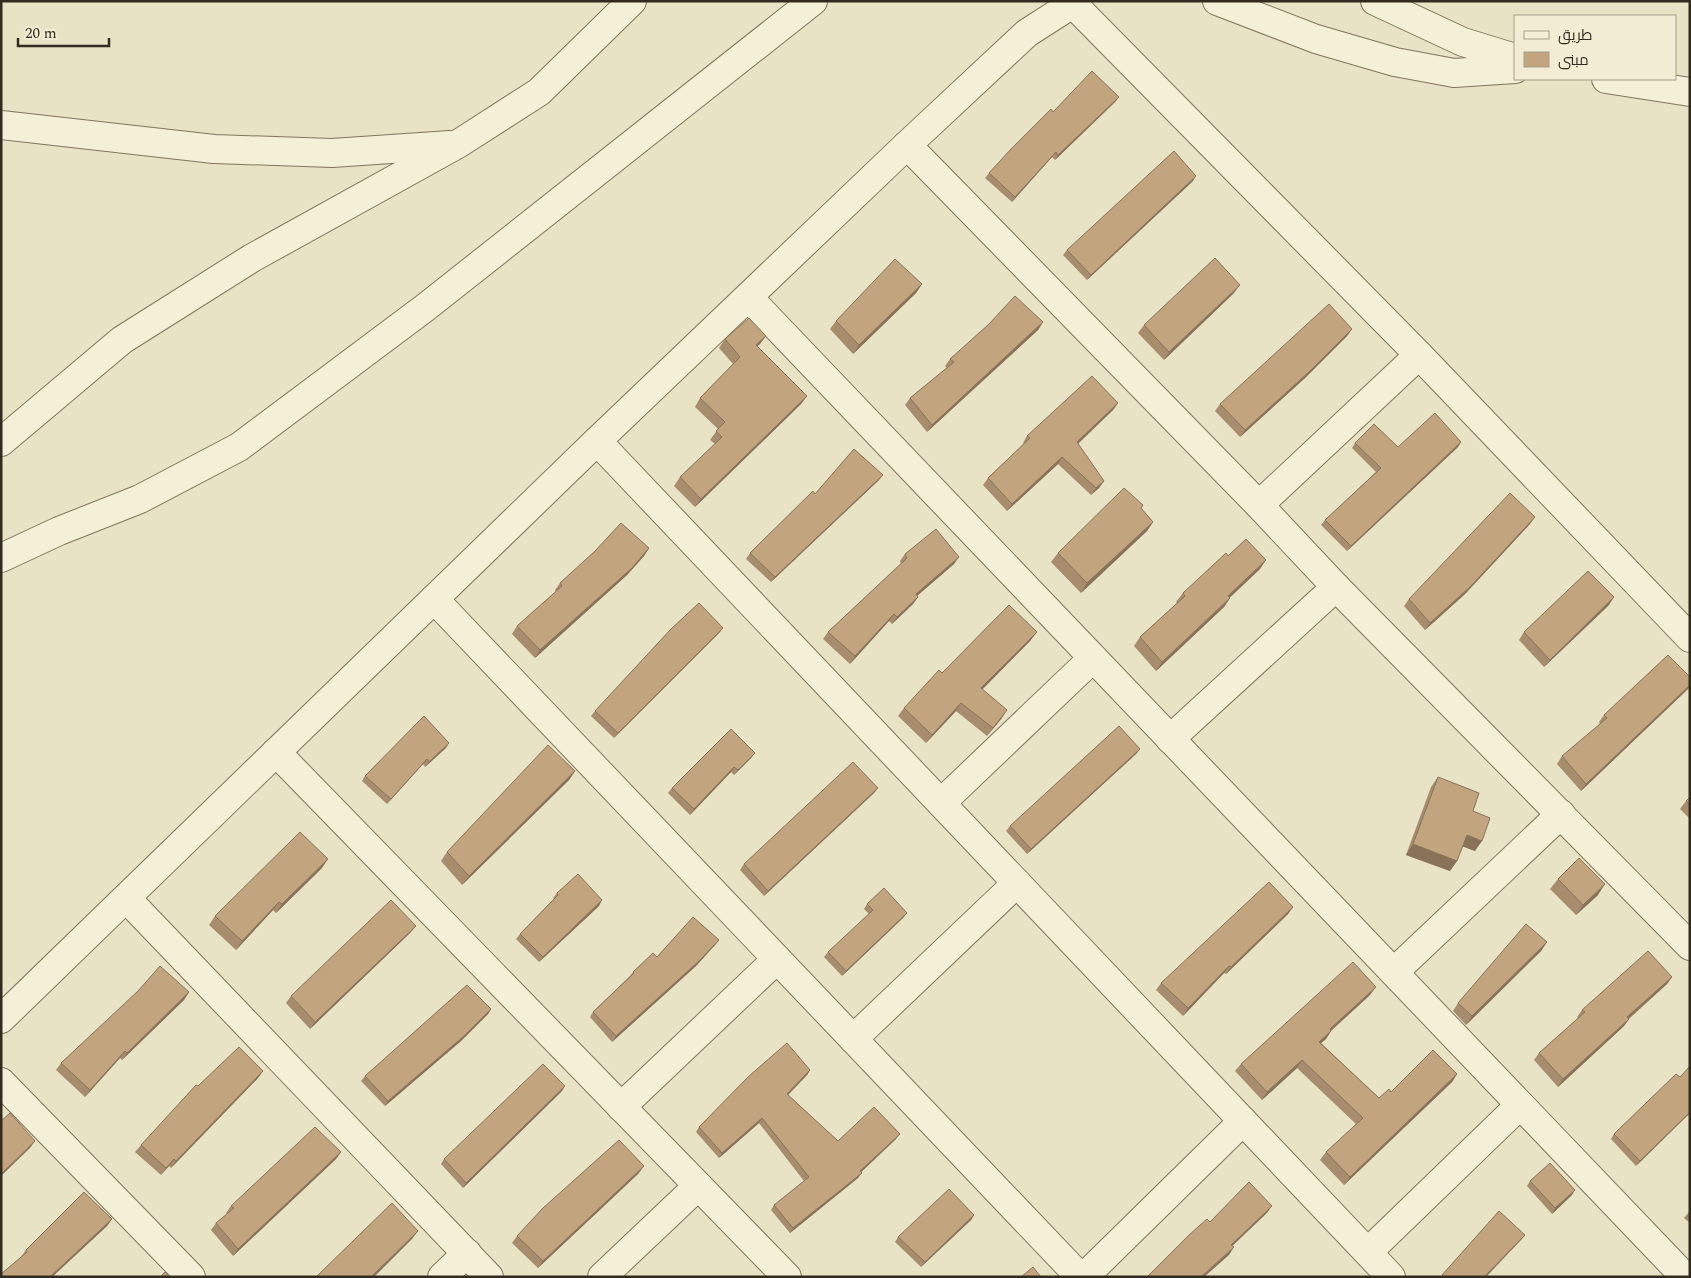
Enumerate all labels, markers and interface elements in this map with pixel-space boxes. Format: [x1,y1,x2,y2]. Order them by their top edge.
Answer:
scale bar [18,15,109,47]
legend [1514,15,1676,80]
text: 20 m [25,22,57,45]
text: طريق [1558,24,1592,47]
text: مبنى [1558,49,1589,72]

